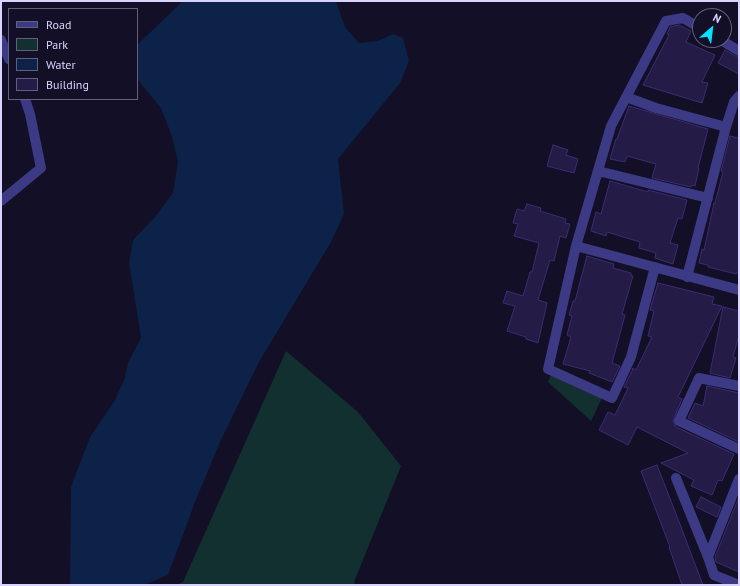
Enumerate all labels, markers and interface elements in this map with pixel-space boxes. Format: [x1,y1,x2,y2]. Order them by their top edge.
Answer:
legend [8,8,138,100]
north arrow [692,8,732,48]
text: N [711,10,724,26]
text: Road [46,17,71,32]
text: Park [46,37,68,52]
text: Water [46,57,76,72]
text: Building [46,77,89,92]

